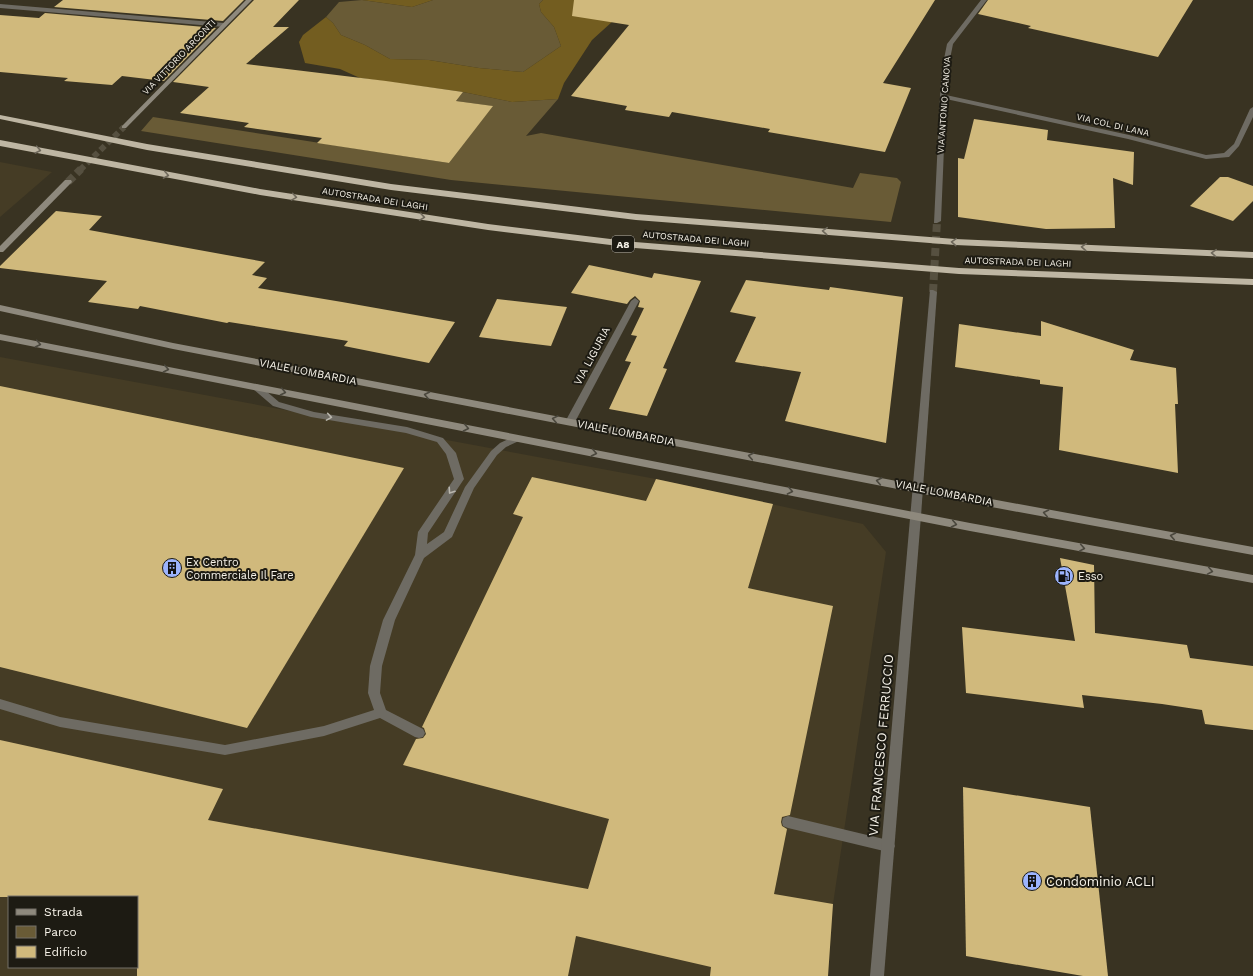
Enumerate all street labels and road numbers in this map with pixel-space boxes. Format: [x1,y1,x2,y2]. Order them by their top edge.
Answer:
street label: VIA VITTORIO ARCONTI [141,17,217,97]
street label: VIA ANTONIO CANOVA [936,56,952,154]
street label: VIA COL DI LANA [1076,112,1150,138]
street label: AUTOSTRADA DEI LAGHI [321,186,429,212]
street label: AUTOSTRADA DEI LAGHI [642,229,750,249]
road number: A8 [612,236,634,252]
street label: AUTOSTRADA DEI LAGHI [964,255,1072,269]
street label: VIA LIGURIA [571,325,613,387]
street label: VIALE LOMBARDIA [258,356,358,388]
street label: VIALE LOMBARDIA [576,417,676,449]
street label: VIALE LOMBARDIA [894,477,994,509]
street label: VIA FRANCESCO FERRUCCIO [866,654,896,836]

